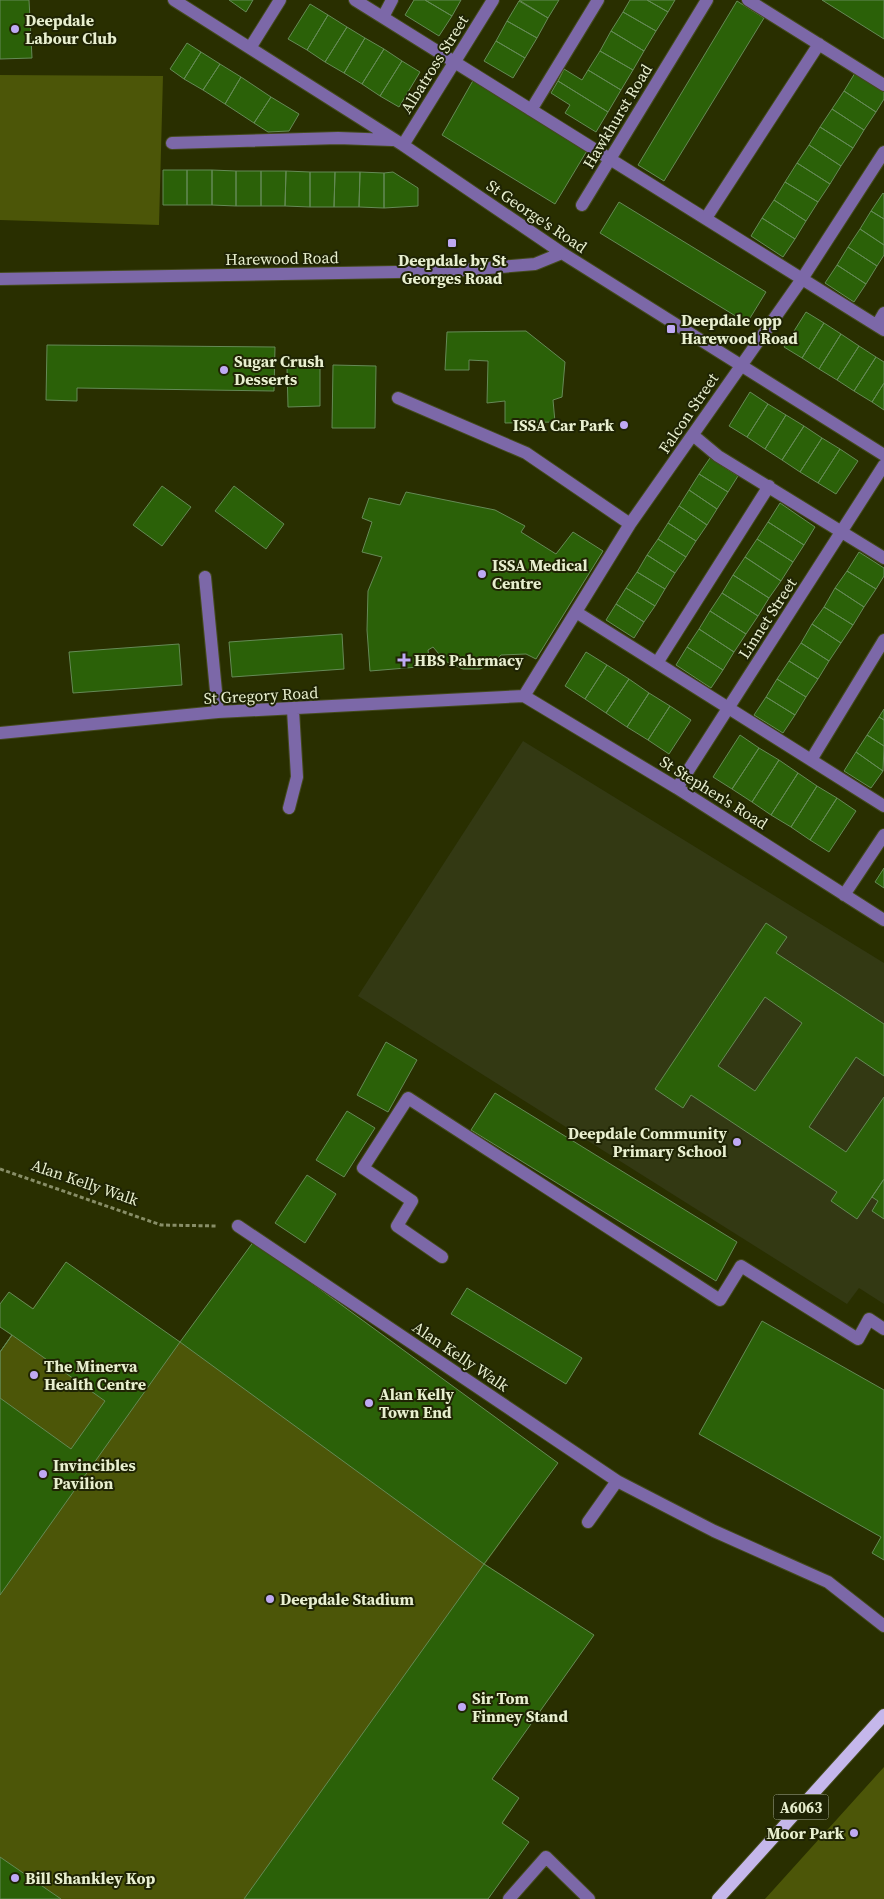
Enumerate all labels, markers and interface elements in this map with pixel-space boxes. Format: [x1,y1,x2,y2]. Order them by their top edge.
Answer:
place label: Deepdale Labour Club [25,9,117,49]
street label: Albatross Street [395,10,474,117]
marker: Deepdale Labour Club [9,23,21,35]
street label: Hawkhurst Road [577,60,657,172]
street label: St George's Road [482,174,592,258]
marker: Deepdale by St Georges Road [446,237,458,249]
street label: Harewood Road [225,246,339,270]
place label: Deepdale by St Georges Road [398,249,506,289]
place label: Deepdale opp Harewood Road [681,309,798,349]
marker: Deepdale opp Harewood Road [665,323,677,335]
place label: Sugar Crush Desserts [234,350,324,390]
marker: Sugar Crush Desserts [218,364,230,376]
street label: Falcon Street [653,368,724,458]
place label: ISSA Car Park [513,414,614,436]
marker: ISSA Car Park [618,419,630,431]
place label: ISSA Medical Centre [492,554,588,594]
marker: ISSA Medical Centre [476,568,488,580]
street label: Linnet Street [733,573,802,663]
place label: HBS Pahrmacy [414,649,524,671]
marker: HBS Pahrmacy [398,654,410,666]
street label: St Gregory Road [203,681,319,709]
street label: St Stephen's Road [656,750,772,834]
place label: Deepdale Community Primary School [568,1122,727,1162]
marker: Deepdale Community Primary School [731,1136,743,1148]
street label: Alan Kelly Walk [29,1153,142,1211]
street label: Alan Kelly Walk [408,1316,514,1397]
place label: The Minerva Health Centre [44,1355,146,1395]
marker: The Minerva Health Centre [28,1369,40,1381]
place label: Alan Kelly Town End [379,1383,455,1423]
marker: Alan Kelly Town End [363,1397,375,1409]
place label: Invincibles Pavilion [53,1454,136,1494]
marker: Invincibles Pavilion [37,1468,49,1480]
place label: Deepdale Stadium [280,1588,414,1610]
marker: Deepdale Stadium [264,1593,276,1605]
place label: Sir Tom Finney Stand [472,1687,568,1727]
marker: Sir Tom Finney Stand [456,1701,468,1713]
road number: A6063 [774,1794,828,1820]
place label: Moor Park [766,1822,844,1844]
marker: Moor Park [848,1827,860,1839]
place label: Bill Shankley Kop [25,1867,155,1889]
marker: Bill Shankley Kop [9,1872,21,1884]

